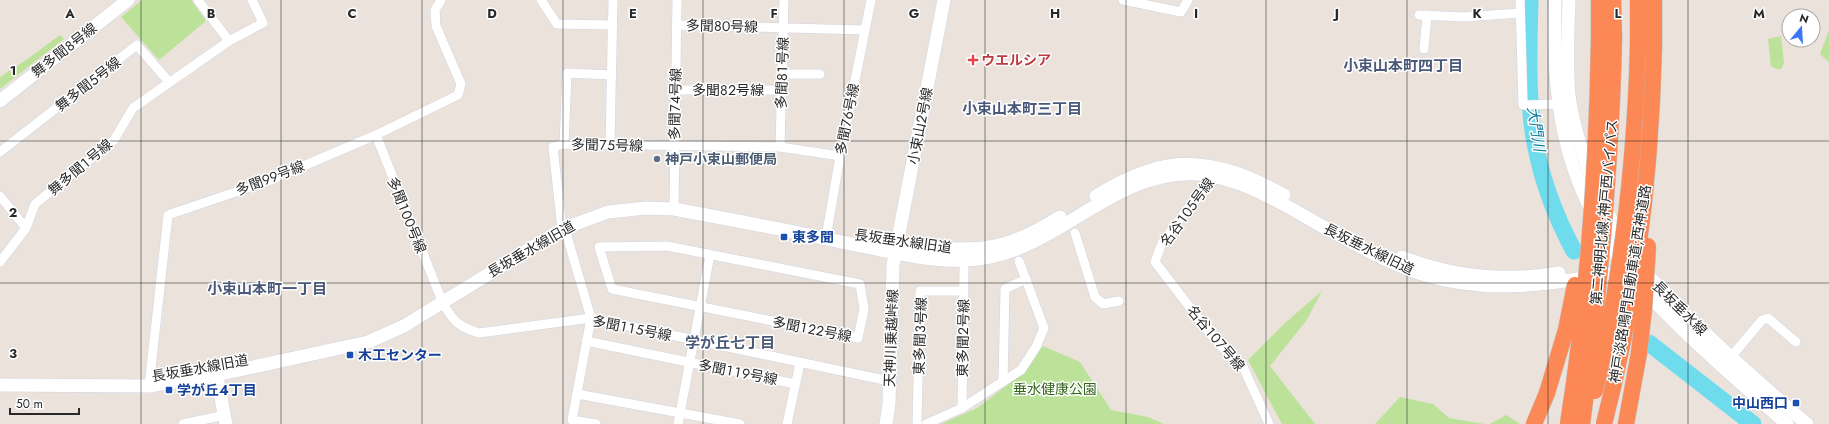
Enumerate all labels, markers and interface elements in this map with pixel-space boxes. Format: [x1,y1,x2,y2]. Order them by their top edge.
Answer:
text: A [64,4,75,23]
text: B [207,4,216,23]
text: C [347,4,357,23]
text: D [487,4,497,23]
text: E [629,4,637,23]
text: F [770,4,778,23]
text: G [909,4,920,23]
text: H [1050,4,1060,23]
text: I [1194,4,1198,23]
text: J [1332,4,1339,23]
text: K [1472,4,1482,23]
text: L [1615,4,1622,23]
text: M [1753,4,1765,23]
north arrow [1781,8,1821,48]
text: N [1797,10,1811,27]
street label: 多聞８０号線 [686,15,758,37]
street label: 舞多聞８号線 [27,18,101,82]
street label: 多聞８１号線 [771,37,793,109]
place label: ウエルシア [981,50,1051,70]
street label: 舞多聞５号線 [51,52,125,116]
marker: ウエルシア [968,55,978,65]
district label: 小束山本町四丁目 [1343,55,1463,77]
text: 1 [10,61,16,80]
street label: 多聞７４号線 [664,68,686,140]
street label: 多聞８２号線 [692,80,764,100]
street label: 多聞７６号線 [830,82,864,156]
street label: 小束山２号線 [903,86,937,166]
district label: 小束山本町三丁目 [962,98,1082,120]
water label: 大門川 [1522,105,1551,155]
street label: 第二神明北線;神戸西バイパス [1586,118,1622,306]
street label: 舞多聞１号線 [44,134,116,200]
street label: 多聞７５号線 [571,134,643,156]
place label: 神戸小束山郵便局 [665,149,777,169]
marker: 神戸小束山郵便局 [652,154,662,164]
street label: 多聞９９号線 [233,156,307,200]
street label: 多聞１００号線 [383,174,431,256]
street label: 名谷１０５号線 [1155,174,1219,250]
street label: 神戸淡路鳴門自動車道;西神道路 [1604,183,1656,385]
text: 2 [9,203,17,222]
street label: 長坂垂水線旧道 [484,216,578,282]
street label: 長坂垂水線旧道 [1321,219,1417,279]
street label: 長坂垂水線旧道 [853,224,953,258]
place label: 東多聞 [792,227,834,247]
marker: 東多聞 [779,232,789,242]
street label: 長坂垂水線 [1648,276,1712,340]
district label: 小束山本町一丁目 [207,278,327,300]
street label: 天神川乗越峠線 [879,289,903,387]
street label: 東多聞３号線 [909,297,931,375]
street label: 東多聞２号線 [952,299,974,377]
street label: 名谷１０７号線 [1183,301,1249,375]
street label: 多聞１１５号線 [591,311,673,345]
street label: 多聞１２２号線 [771,312,853,346]
district label: 学が丘七丁目 [685,332,775,354]
text: 3 [9,344,17,363]
place label: 木工センター [358,345,442,365]
street label: 長坂垂水線旧道 [150,350,250,386]
marker: 木工センター [345,350,355,360]
street label: 多聞１１９号線 [697,355,779,389]
park label: 垂水健康公園 [1013,379,1097,399]
place label: 学が丘4丁目 [177,380,257,400]
marker: 学が丘4丁目 [164,385,174,395]
scale bar [10,390,79,416]
place label: 中山西口 [1732,393,1788,413]
text: 50 m [16,395,43,413]
marker: 中山西口 [1791,398,1801,408]

